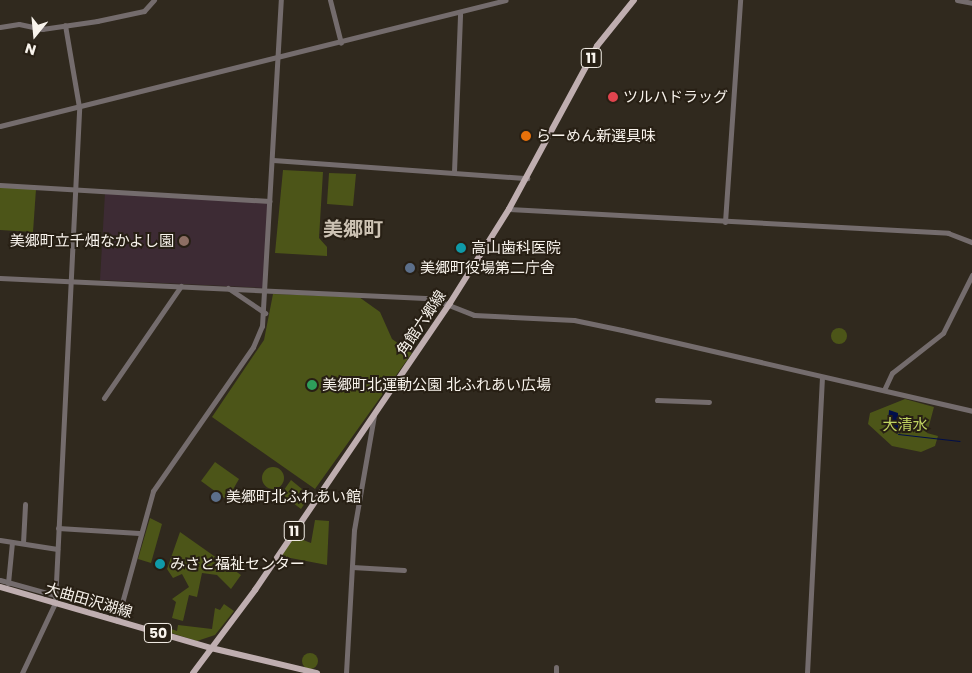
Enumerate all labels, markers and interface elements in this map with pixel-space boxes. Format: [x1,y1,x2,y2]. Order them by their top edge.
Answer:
north arrow [10,10,60,60]
text: N [23,38,39,60]
road number: 11 [580,46,602,70]
place label: ツルハドラッグ [623,88,728,106]
marker: ツルハドラッグ [607,91,619,103]
place label: らーめん新選具味 [536,127,656,145]
marker: らーめん新選具味 [520,130,532,142]
district label: 美郷町 [323,217,383,241]
place label: 美郷町立千畑なかよし園 [9,232,174,250]
marker: 美郷町立千畑なかよし園 [178,235,190,247]
place label: 高山歯科医院 [471,239,561,257]
marker: 高山歯科医院 [455,242,467,254]
place label: 美郷町役場第二庁舎 [420,259,555,277]
marker: 美郷町役場第二庁舎 [404,262,416,274]
street label: 角館六郷線 [393,287,449,359]
place label: 美郷町北運動公園 北ふれあい広場 [322,376,551,394]
marker: 美郷町北運動公園 北ふれあい広場 [306,379,318,391]
park label: 大清水 [883,416,927,434]
place label: 美郷町北ふれあい館 [226,488,361,506]
marker: 美郷町北ふれあい館 [210,491,222,503]
road number: 11 [283,520,305,542]
place label: みさと福祉センター [170,555,305,573]
marker: みさと福祉センター [154,558,166,570]
street label: 大曲田沢湖線 [43,579,135,621]
road number: 50 [143,622,173,644]

